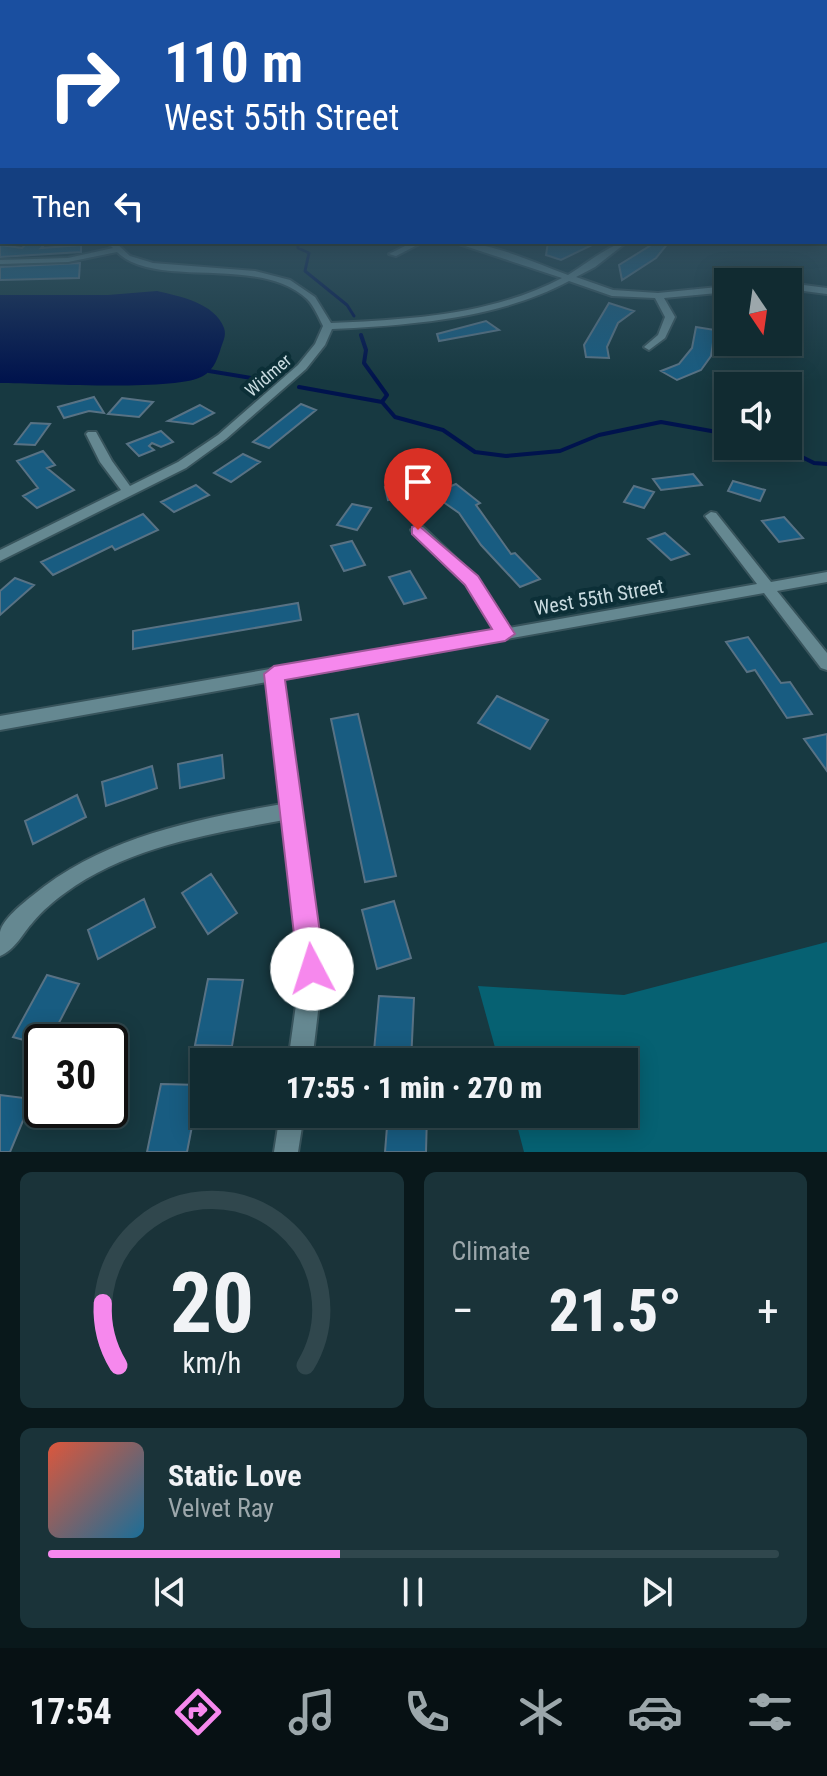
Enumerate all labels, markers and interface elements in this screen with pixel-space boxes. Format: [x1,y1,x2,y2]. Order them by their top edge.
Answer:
text: 110 m [164,30,303,96]
icon: right [32,32,136,136]
text: West 55th Street [164,97,399,139]
icon: left [107,184,151,228]
text: Then [32,189,91,224]
north arrow [714,268,802,356]
map controls [714,268,802,460]
street label: Widmer [241,349,296,401]
button: sound [714,372,802,460]
pin [384,448,452,530]
icon: arrive [396,460,440,504]
street label: West 55th Street [533,574,666,620]
position arrow [270,927,354,1011]
speed limit sign: 30 [24,1024,128,1128]
text: 17:55 · 1 min · 270 m [286,1070,542,1105]
text: Climate [452,1236,530,1266]
text: 20 [170,1255,254,1352]
text: 21.5° [549,1275,682,1346]
text: − [452,1285,474,1337]
text: + [757,1285,779,1337]
text: km/h [182,1346,241,1380]
text: Static Love [168,1458,302,1493]
text: Velvet Ray [168,1493,274,1523]
icon: previous [148,1570,192,1614]
icon: pause [391,1570,435,1614]
icon: next [635,1570,679,1614]
icon: directions [170,1684,226,1740]
icon: music [284,1684,340,1740]
icon: phone [399,1684,455,1740]
icon: climate [513,1684,569,1740]
icon: car [627,1684,683,1740]
icon: filters [742,1684,798,1740]
text: 17:54 [29,1691,112,1733]

